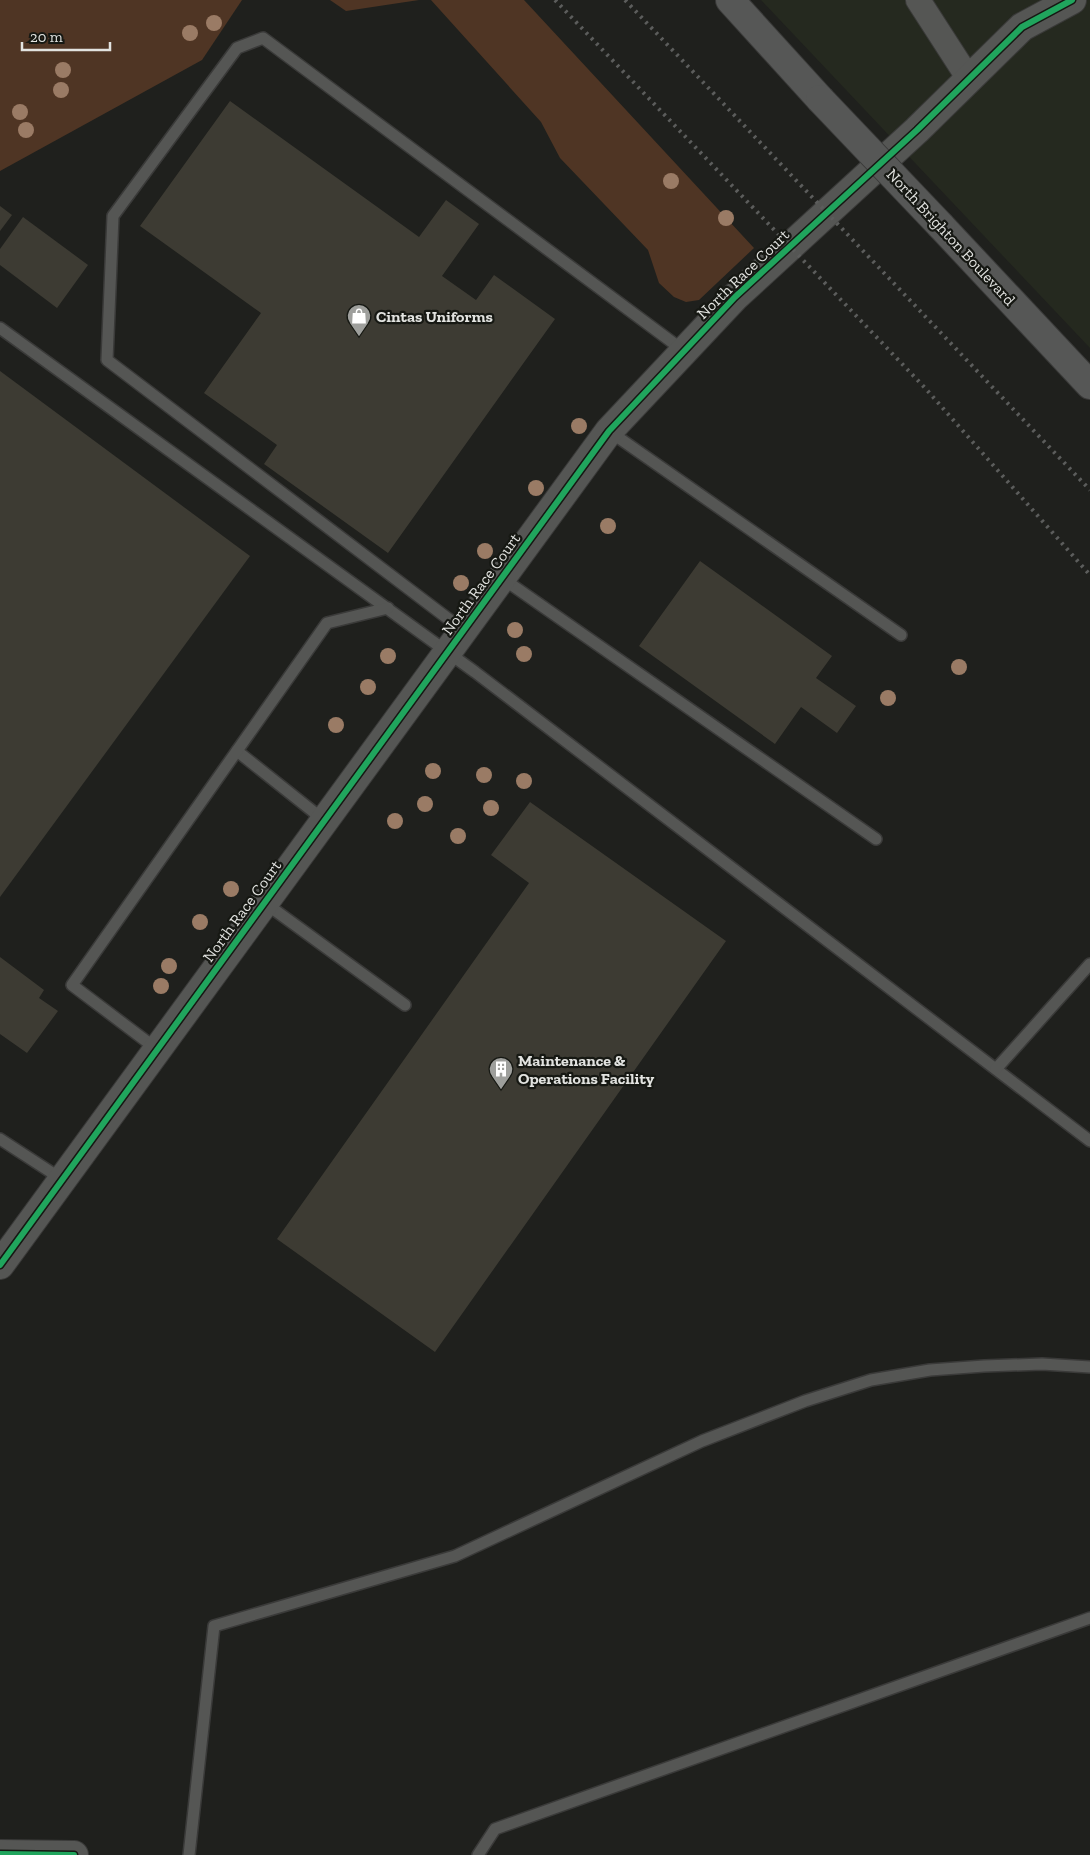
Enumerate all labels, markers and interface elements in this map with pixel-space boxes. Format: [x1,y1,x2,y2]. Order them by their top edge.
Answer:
scale bar [22,20,110,52]
text: 20 m [30,28,63,46]
street label: North Brighton Boulevard [883,165,1019,309]
street label: North Race Court [693,225,793,323]
shop icon: Cintas Uniforms [346,303,372,337]
place label: Cintas Uniforms [376,307,493,326]
street label: North Race Court [438,529,524,639]
street label: North Race Court [199,856,285,966]
place label: Maintenance & Operations Facility [518,1051,655,1088]
building icon: Maintenance & Operations Facility [488,1056,514,1090]

